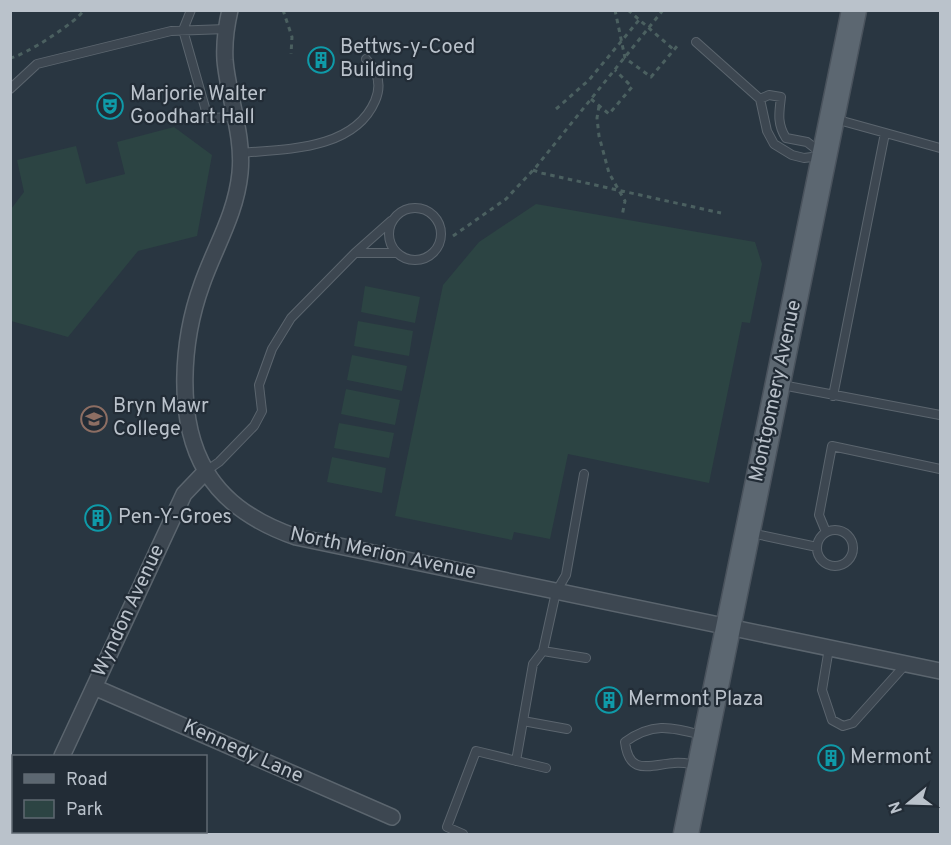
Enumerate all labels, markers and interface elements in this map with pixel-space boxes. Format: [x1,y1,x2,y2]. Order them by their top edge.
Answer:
place label: Bettws-y-Coed Building [340,35,475,84]
building icon: Bettws-y-Coed Building [306,45,336,75]
place label: Marjorie Walter Goodhart Hall [130,82,266,131]
theatre icon: Marjorie Walter Goodhart Hall [95,91,125,121]
street label: Montgomery Avenue [744,298,808,484]
place label: Bryn Mawr College [113,394,209,443]
school or university icon: Bryn Mawr College [79,404,109,434]
building icon: Pen-Y-Groes [83,503,113,533]
place label: Pen-Y-Groes [118,505,232,531]
street label: North Merion Avenue [288,522,478,586]
street label: Wyndon Avenue [87,541,171,681]
building icon: Mermont Plaza [594,685,624,715]
place label: Mermont Plaza [628,687,763,713]
street label: Kennedy Lane [179,714,307,790]
building icon: Mermont [816,743,846,773]
place label: Mermont [850,745,932,771]
legend [12,755,207,833]
text: Road [66,769,108,792]
north arrow [879,773,939,833]
text: Park [66,799,103,822]
text: N [885,799,908,816]

